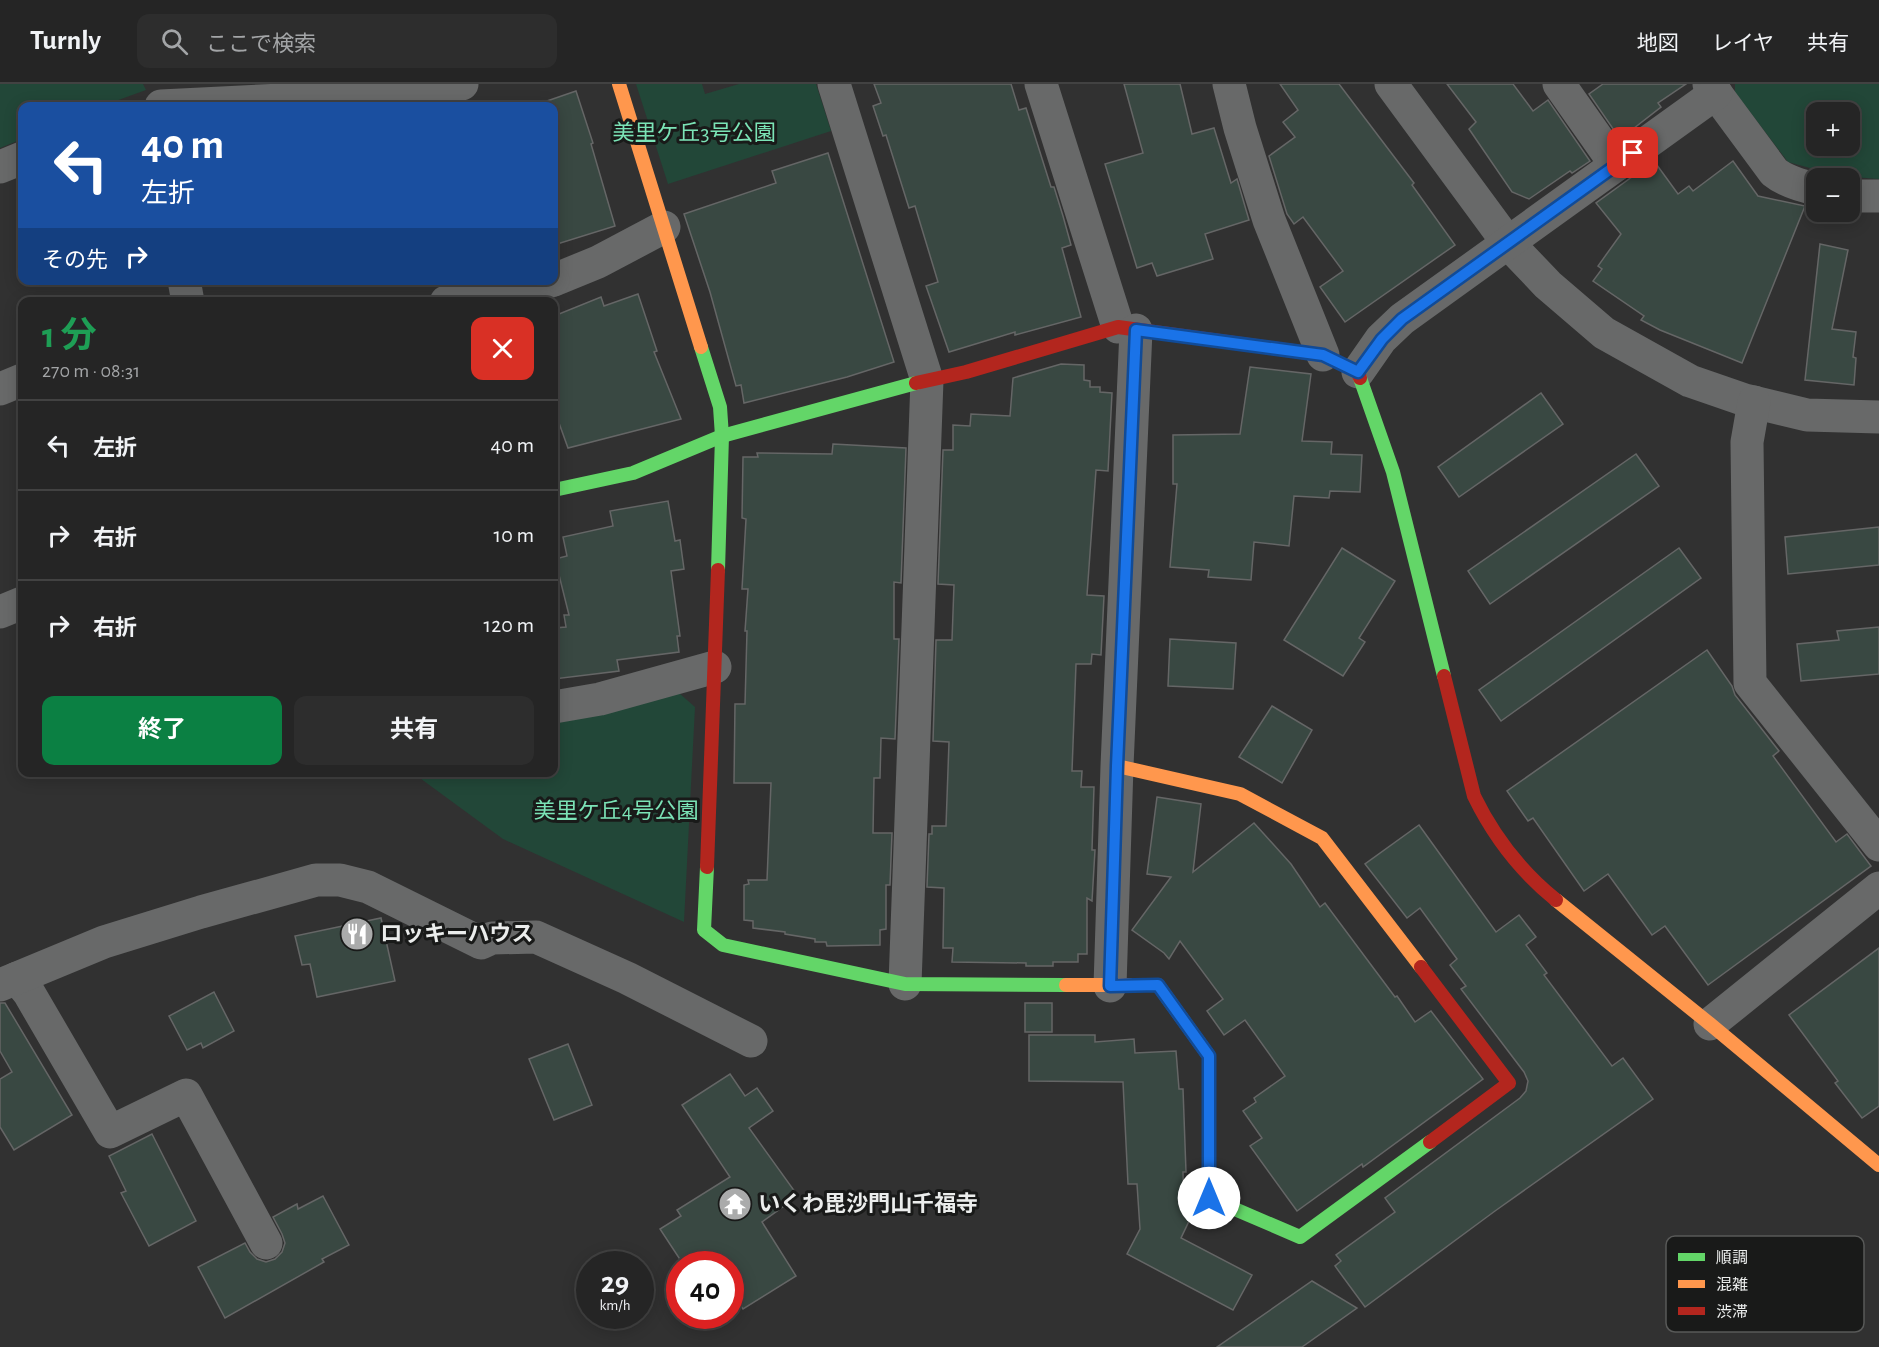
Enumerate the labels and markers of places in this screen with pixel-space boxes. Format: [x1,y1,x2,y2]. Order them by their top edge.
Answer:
pin [1607,127,1658,178]
restaurant icon: ロッキーハウス [339,916,375,952]
place label: ロッキーハウス [380,922,534,945]
temple icon: いくわ毘沙門山千福寺 [717,1186,753,1222]
place label: いくわ毘沙門山千福寺 [758,1192,978,1215]

